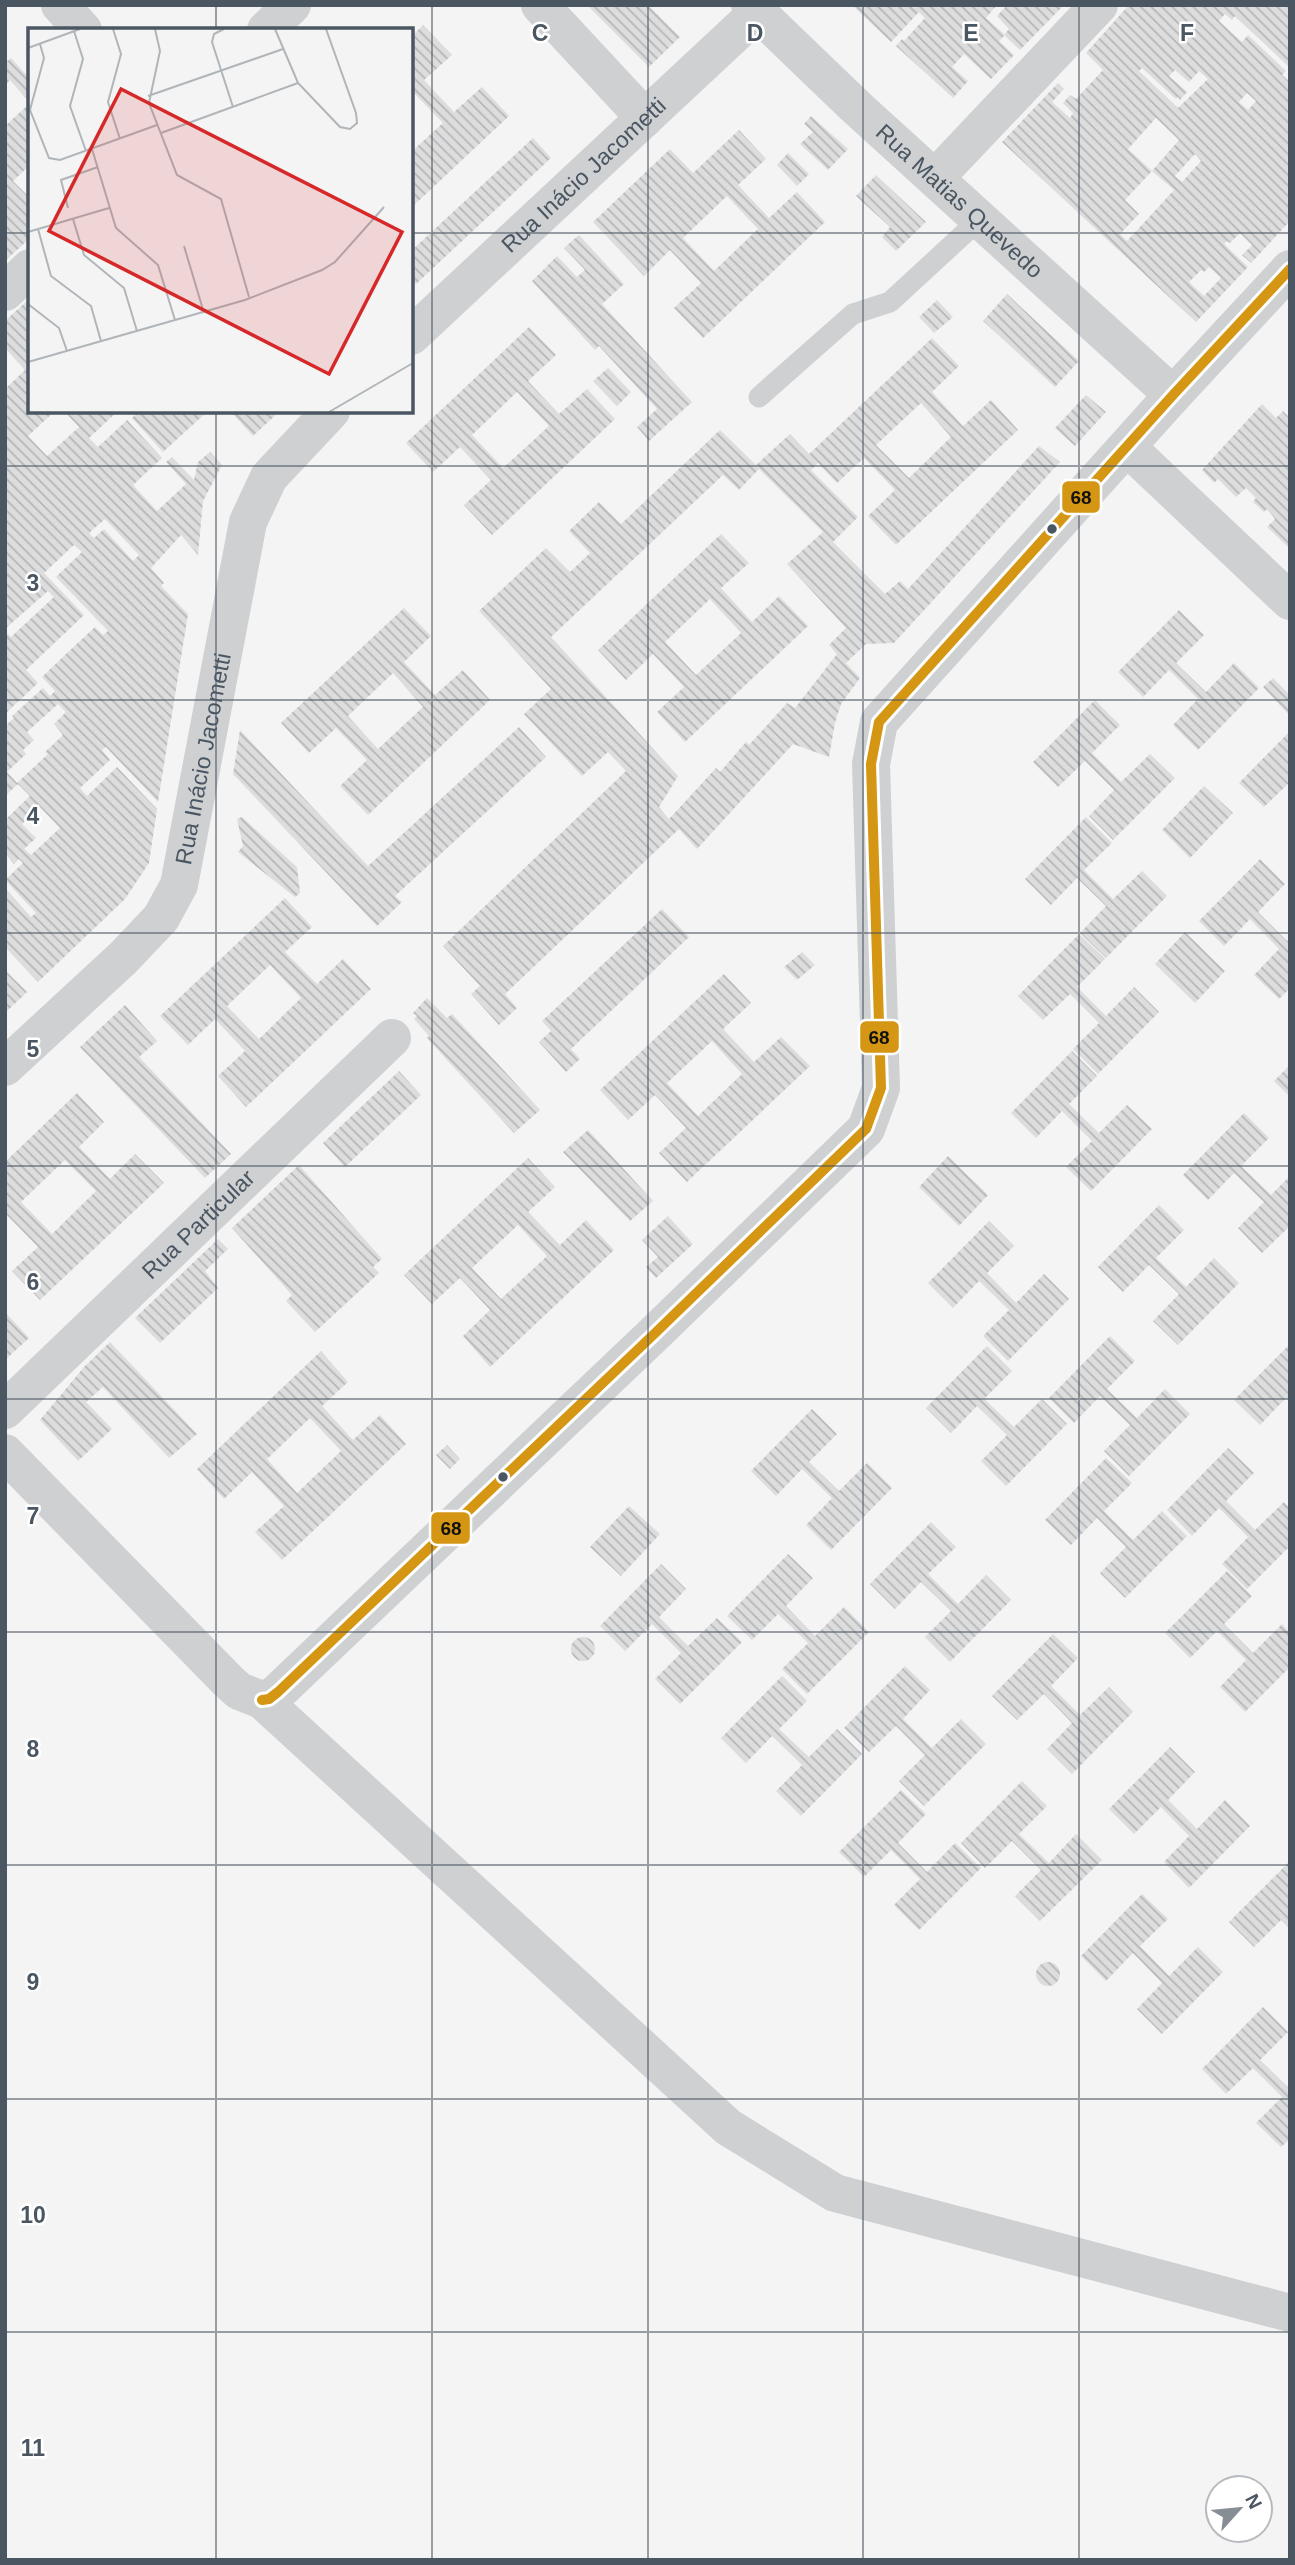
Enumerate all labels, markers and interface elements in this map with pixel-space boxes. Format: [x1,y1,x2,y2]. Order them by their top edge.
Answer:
text: C [532,20,548,46]
text: D [747,20,763,46]
text: E [963,20,979,46]
text: F [1180,20,1194,46]
inset map [28,28,413,413]
street label: Rua Inácio Jacometti [496,92,671,258]
street label: Rua Matias Quevedo [871,119,1048,283]
line badge: 68 [1061,480,1101,514]
text: 68 [1070,487,1092,508]
unlabelled marker [1045,522,1059,536]
text: 3 [27,570,39,596]
street label: Rua Inácio Jacometti [170,651,236,867]
text: 4 [27,803,40,829]
line badge: 68 [859,1020,900,1054]
text: 68 [868,1027,890,1048]
text: 5 [27,1036,40,1062]
street label: Rua Particular [137,1164,260,1284]
text: 6 [27,1269,39,1295]
unlabelled marker [496,1470,510,1484]
text: 7 [27,1503,39,1529]
line badge: 68 [430,1511,471,1545]
text: 68 [440,1518,462,1539]
text: 8 [27,1736,40,1762]
text: 9 [27,1969,39,1995]
text: 10 [20,2202,46,2228]
text: 11 [21,2435,45,2461]
north arrow [1204,2474,1274,2544]
text: N [1241,2491,1266,2512]

